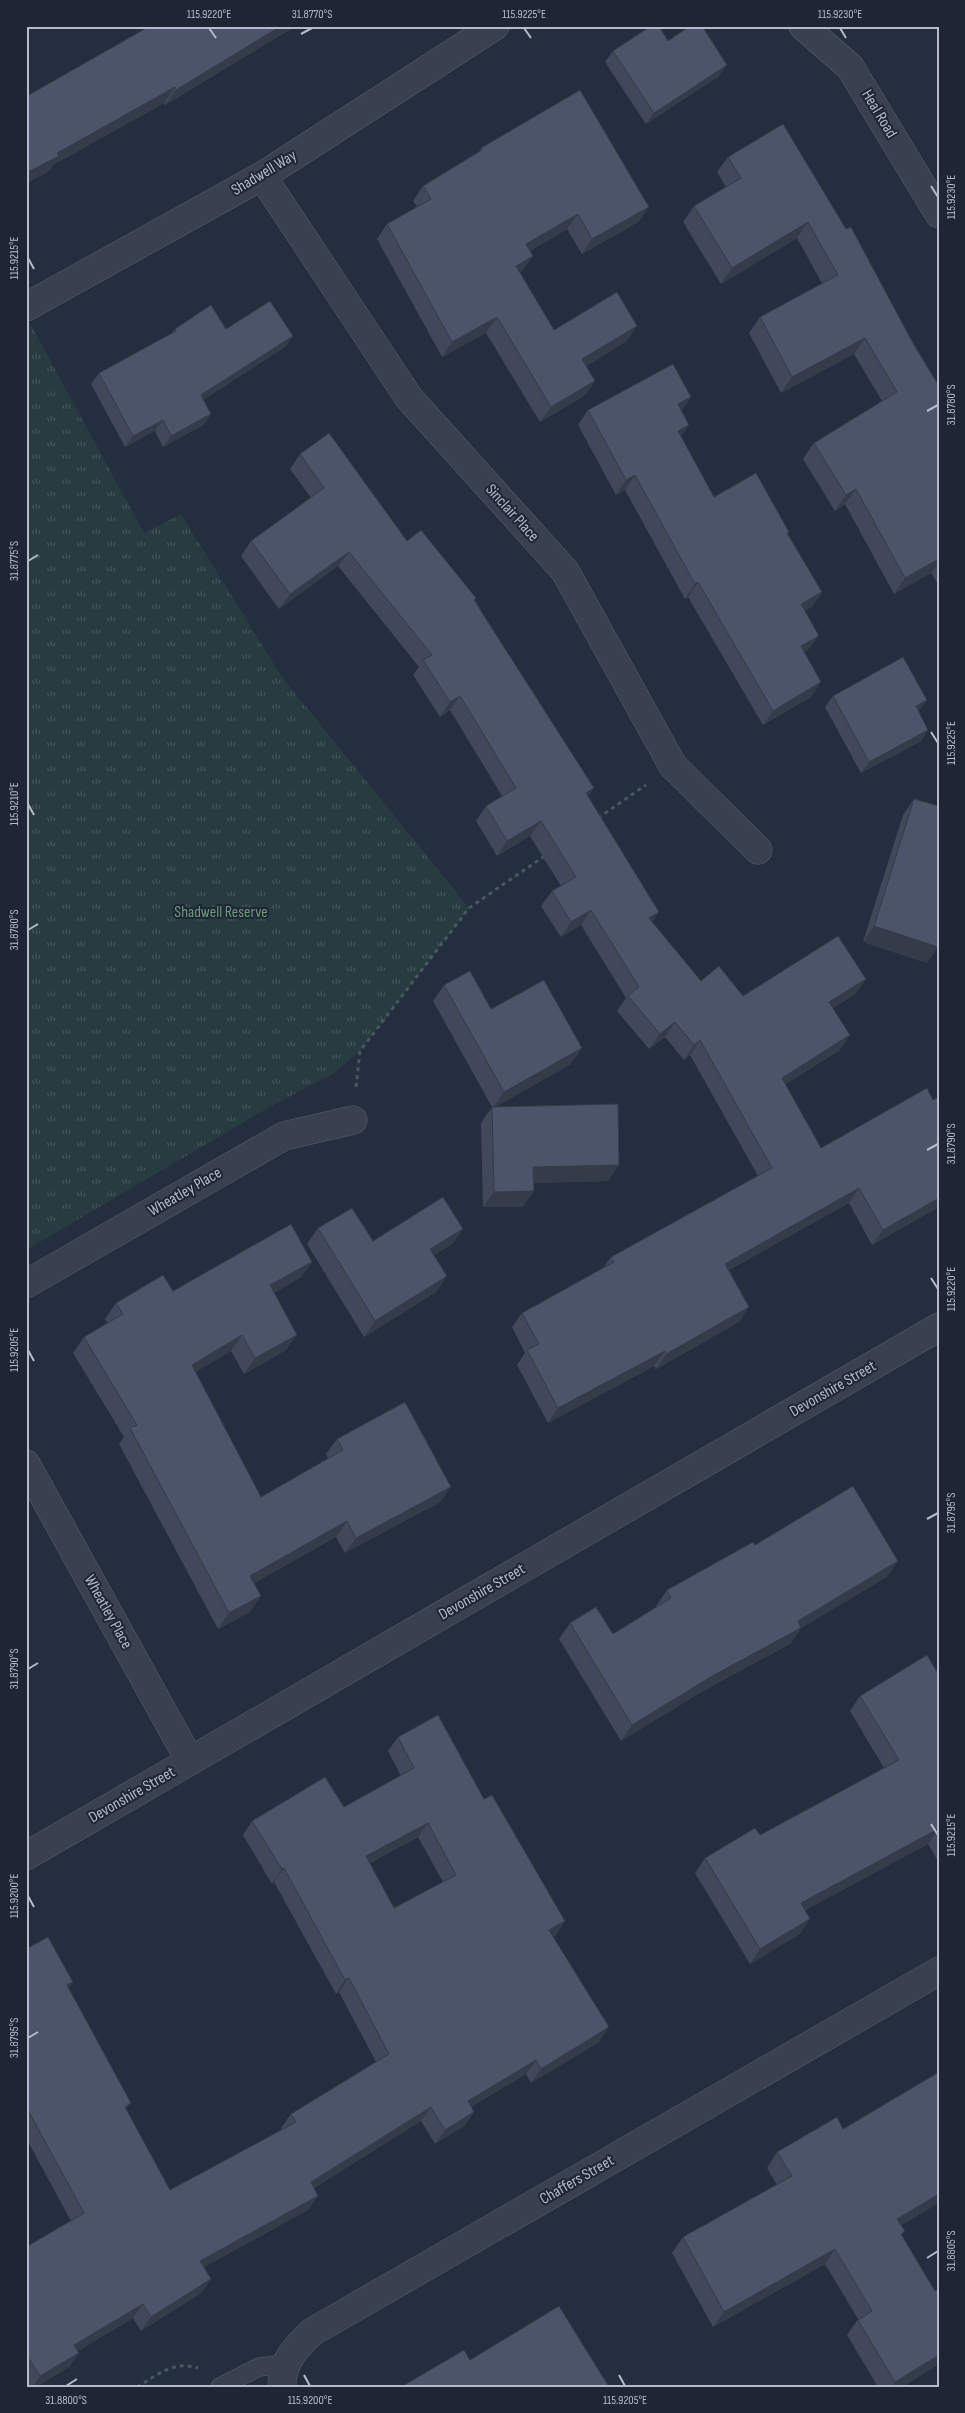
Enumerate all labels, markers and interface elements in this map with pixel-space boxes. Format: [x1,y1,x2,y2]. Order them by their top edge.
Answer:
text: 115.9220°E [187,7,231,22]
text: 31.8770°S [292,7,332,22]
text: 115.9225°E [502,7,546,22]
text: 115.9230°E [818,7,862,22]
street label: Heal Road [857,86,901,142]
street label: Shadwell Way [228,146,300,200]
text: 115.9230°E [944,175,959,219]
text: 115.9215°E [7,236,22,280]
text: 31.8780°S [944,384,959,426]
street label: Sinclair Place [481,480,543,546]
text: 31.8775°S [7,541,22,581]
text: 115.9225°E [944,721,959,765]
text: 115.9210°E [7,782,22,826]
park label: Shadwell Reserve [174,903,268,922]
text: 31.8780°S [7,909,22,951]
text: 31.8790°S [944,1123,959,1165]
street label: Wheatley Place [145,1163,225,1221]
text: 115.9220°E [944,1267,959,1311]
text: 115.9205°E [7,1328,22,1372]
street label: Devonshire Street [787,1357,880,1421]
text: 31.8795°S [944,1493,959,1533]
street label: Devonshire Street [436,1560,529,1624]
street label: Wheatley Place [80,1572,136,1652]
text: 31.8790°S [7,1648,22,1690]
street label: Devonshire Street [86,1763,179,1827]
text: 115.9215°E [944,1813,959,1857]
text: 115.9200°E [7,1874,22,1918]
text: 31.8795°S [7,2018,22,2058]
street label: Chaffers Street [537,2151,618,2209]
text: 31.8805°S [944,2230,959,2272]
text: 31.8800°S [45,2393,87,2408]
text: 115.9200°E [288,2393,332,2408]
text: 115.9205°E [603,2393,647,2408]

